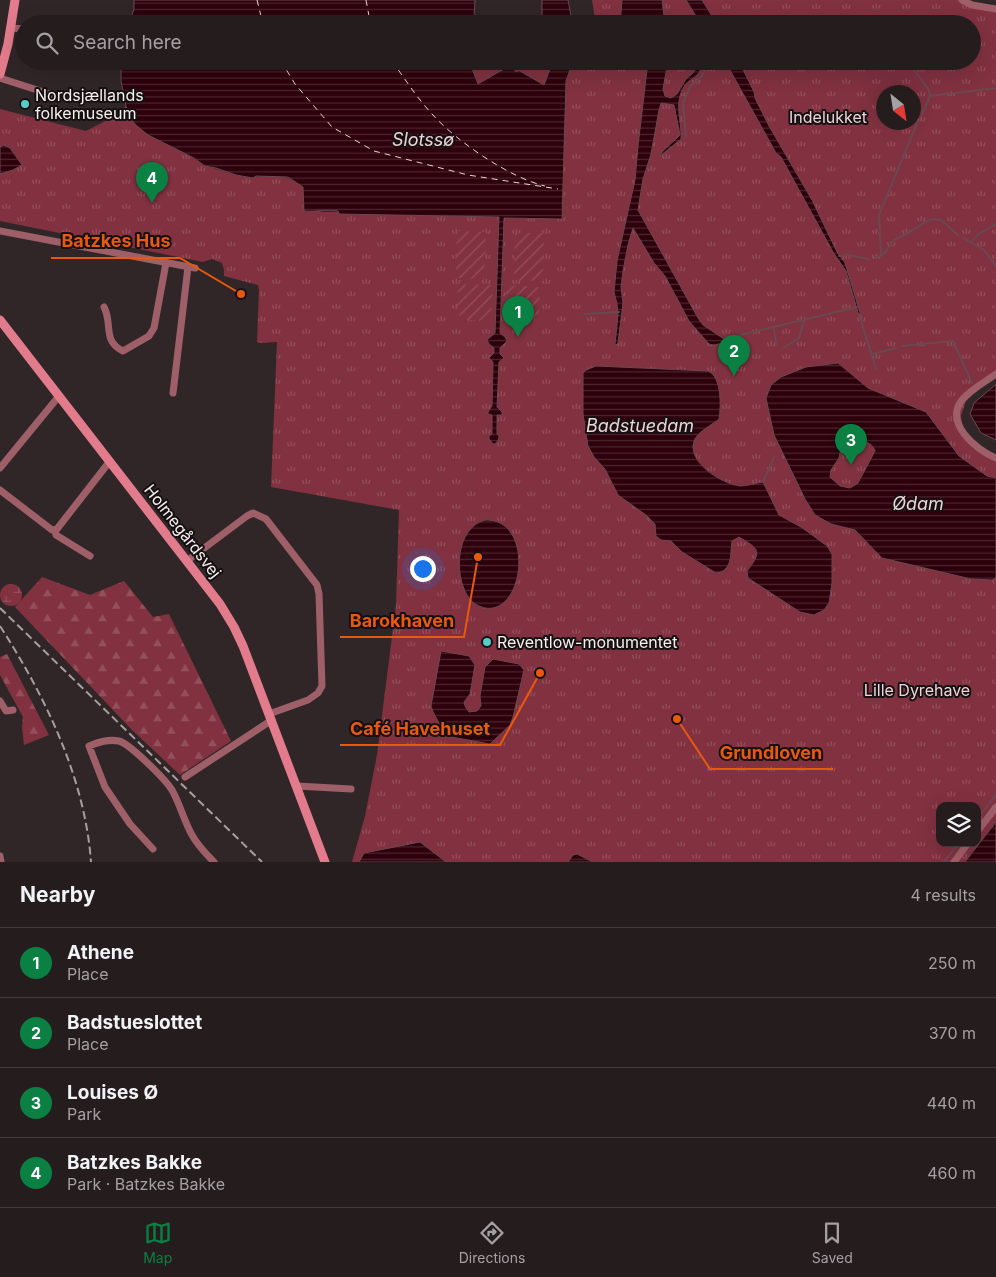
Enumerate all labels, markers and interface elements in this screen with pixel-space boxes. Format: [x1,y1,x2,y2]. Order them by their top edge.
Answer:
search box [15,15,981,70]
icon: search [33,29,61,57]
text: Search here [73,31,182,54]
place label: Nordsjællands folkemuseum [35,85,144,123]
north arrow [876,85,921,130]
marker: Nordsjællands folkemuseum [19,98,31,110]
park label: Indelukket [789,107,867,127]
water label: Slotssø [392,129,454,150]
pin: 4 [136,162,168,203]
callout: Batzkes Hus [51,225,180,258]
text: Batzkes Hus [61,230,171,251]
pin: 1 [502,296,534,337]
pin: 2 [718,335,750,376]
water label: Badstuedam [586,415,694,436]
pin: 3 [835,424,867,465]
street label: Holmegårdsvej [140,480,226,582]
water label: Ødam [892,493,944,514]
your location [410,556,436,582]
callout: Barokhaven [340,604,464,637]
text: Barokhaven [350,610,454,631]
place label: Reventlow-monumentet [497,632,677,652]
marker: Reventlow-monumentet [481,636,493,648]
park label: Lille Dyrehave [864,680,970,700]
callout: Café Havehuset [340,712,500,745]
text: Café Havehuset [350,718,490,739]
callout: Grundloven [710,736,833,769]
text: Grundloven [720,742,822,763]
map controls [936,802,981,847]
button: layers [936,802,981,847]
text: Nearby [20,882,95,907]
text: 4 results [911,885,976,905]
text: Athene [67,941,134,964]
text: 1 [33,953,39,973]
text: 250 m [928,953,976,973]
text: Place [67,964,109,984]
text: Badstueslottet [67,1011,202,1034]
text: 2 [31,1023,41,1043]
text: 370 m [929,1023,976,1043]
text: Place [67,1034,109,1054]
text: Louises Ø [67,1081,158,1104]
text: 3 [31,1093,41,1113]
text: 440 m [927,1093,976,1113]
text: Park [67,1104,101,1124]
text: Batzkes Bakke [67,1151,202,1174]
text: 4 [31,1163,41,1183]
text: 460 m [927,1163,976,1183]
text: Park · Batzkes Bakke [67,1174,225,1194]
tab: Map [143,1219,172,1266]
tab: Directions [459,1219,525,1266]
tab: Saved [812,1219,853,1266]

